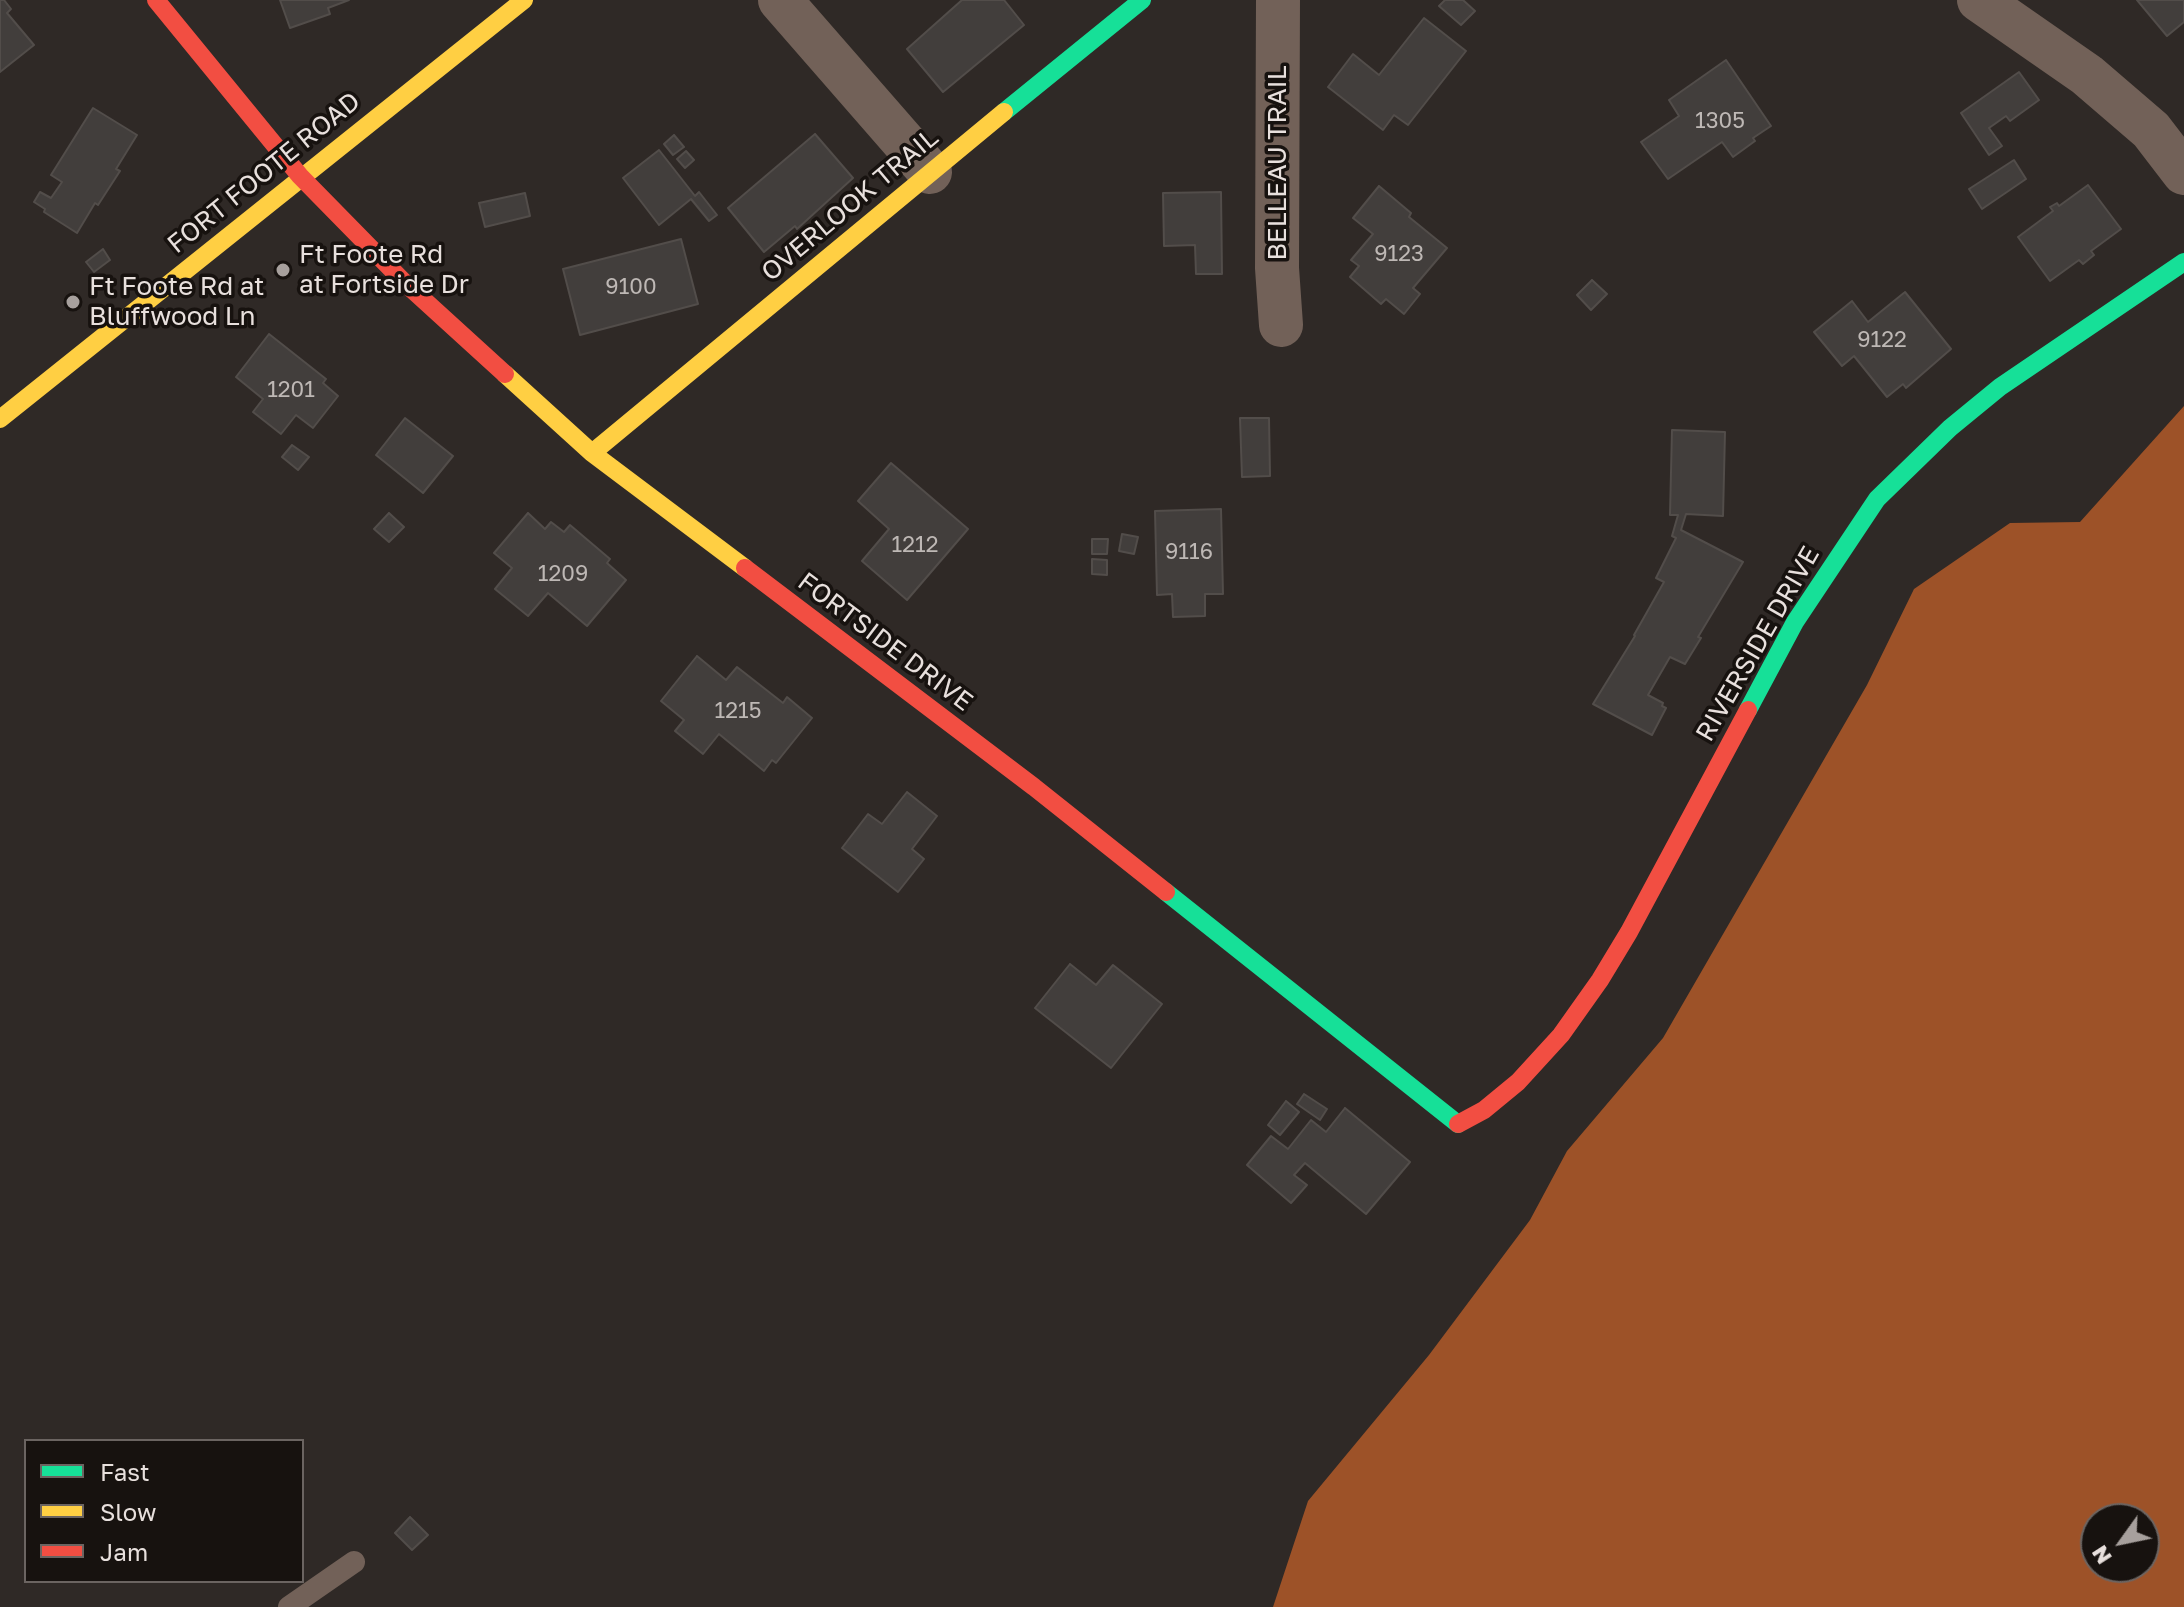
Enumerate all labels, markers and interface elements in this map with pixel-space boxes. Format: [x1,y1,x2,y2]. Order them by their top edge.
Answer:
street label: BELLEAU TRAIL [1262,65,1294,261]
street label: FORT FOOTE ROAD [162,86,366,260]
house number: 1305 [1695,108,1745,134]
street label: OVERLOOK TRAIL [755,122,945,288]
place label: Ft Foote Rd at Fortside Dr [299,239,469,300]
house number: 9123 [1374,241,1424,267]
marker: Ft Foote Rd at Fortside Dr [274,261,292,279]
place label: Ft Foote Rd at Bluffwood Ln [89,271,264,332]
house number: 9100 [605,274,657,300]
marker: Ft Foote Rd at Bluffwood Ln [64,293,82,311]
house number: 9122 [1857,327,1907,353]
house number: 1201 [267,377,315,403]
house number: 1212 [892,532,938,558]
house number: 9116 [1165,539,1213,565]
street label: RIVERSIDE DRIVE [1690,541,1826,747]
house number: 1209 [538,561,588,587]
street label: FORTSIDE DRIVE [792,566,978,718]
house number: 1215 [715,698,761,724]
legend [24,1439,304,1583]
text: Fast [100,1457,150,1486]
text: Slow [100,1497,156,1526]
north arrow [2080,1503,2160,1583]
text: Jam [100,1537,148,1566]
text: N [2085,1541,2117,1570]

